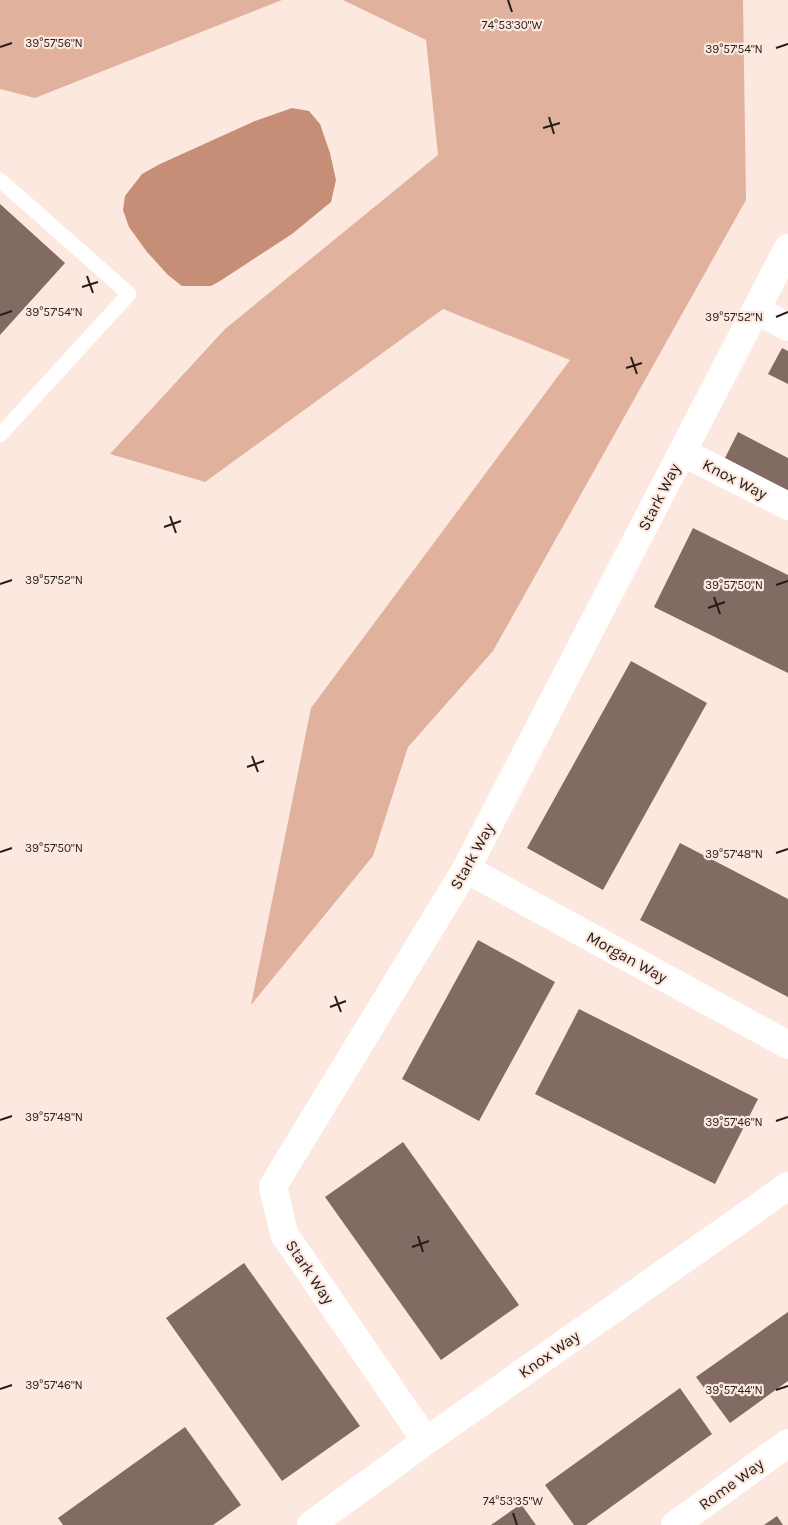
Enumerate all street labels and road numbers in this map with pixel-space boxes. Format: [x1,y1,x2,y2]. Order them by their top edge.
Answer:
street label: Knox Way [699,455,771,504]
street label: Stark Way [634,460,684,534]
street label: Stark Way [446,819,498,893]
street label: Morgan Way [583,927,671,987]
street label: Stark Way [282,1236,339,1308]
street label: Knox Way [515,1326,584,1382]
street label: Rome Way [695,1454,768,1514]

